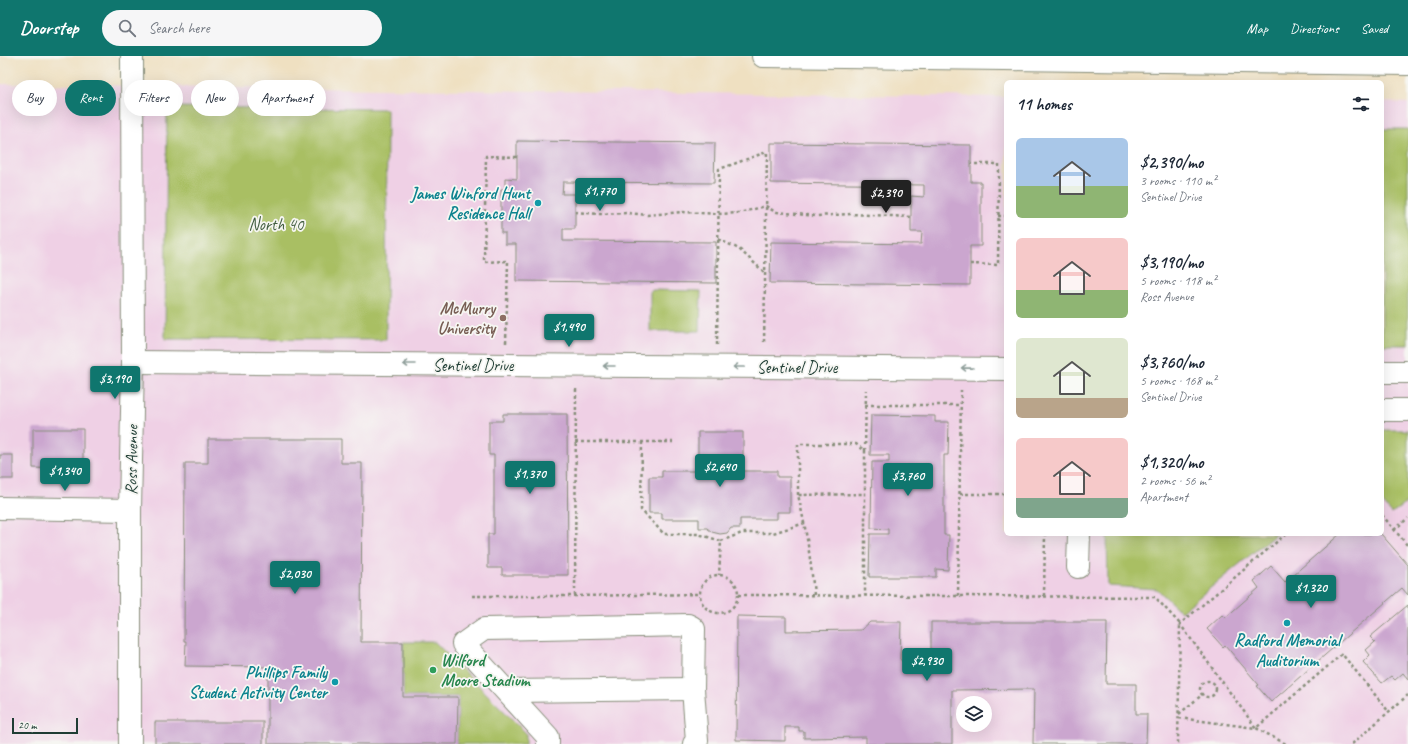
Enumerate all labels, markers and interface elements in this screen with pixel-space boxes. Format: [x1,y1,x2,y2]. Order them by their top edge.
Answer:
search box [102,10,382,46]
text: Doorstep [20,16,78,40]
icon: search [116,17,138,39]
text: Search here [148,19,210,38]
text: Map [1247,20,1268,37]
text: Directions [1290,20,1339,37]
text: Saved [1361,20,1388,37]
chip: Buy [12,80,57,116]
chip: Rent [65,80,116,116]
chip: Filters [124,80,183,116]
chip: New [191,80,239,116]
chip: Apartment [247,80,326,116]
icon: filters [1350,93,1372,115]
text: 11 homes [1016,94,1072,115]
text: $2,390/mo [1140,152,1203,173]
icon: home [1048,154,1096,202]
text: 3 rooms · 110 m² [1140,173,1216,189]
pin: $1,770 [567,178,633,212]
pin: $2,390 [853,180,919,214]
place label: James Winford Hunt Residence Hall [410,183,533,224]
text: $1,770 [584,183,616,199]
text: $2,390 [870,185,902,201]
text: Sentinel Drive [1140,189,1201,205]
marker: James Winford Hunt Residence Hall [533,198,543,208]
park label: North 40 [248,214,305,235]
text: $3,190/mo [1140,252,1203,273]
icon: home [1048,254,1096,302]
text: 5 rooms · 118 m² [1140,273,1216,289]
text: Ross Avenue [1140,289,1193,305]
place label: McMurry University [438,298,497,339]
marker: McMurry University [498,313,508,323]
pin: $1,490 [536,314,602,348]
text: $1,490 [553,319,585,335]
text: $3,760/mo [1140,352,1204,373]
icon: home [1048,354,1096,402]
street label: Sentinel Drive [433,355,515,376]
street label: Sentinel Drive [757,357,839,378]
one-way arrow [403,360,416,368]
one-way arrow [603,362,616,370]
one-way arrow [733,363,746,371]
one-way arrow [961,364,974,372]
pin: $3,190 [82,366,148,400]
text: $3,190 [99,371,131,387]
text: 5 rooms · 168 m² [1140,373,1216,389]
text: Sentinel Drive [1140,389,1201,405]
street label: Ross Avenue [120,423,143,495]
text: $1,320/mo [1140,452,1203,473]
pin: $2,640 [687,454,753,488]
icon: home [1048,454,1096,502]
pin: $1,340 [32,458,98,492]
text: $2,640 [704,459,736,475]
pin: $1,370 [497,461,563,495]
text: $1,340 [49,463,81,479]
pin: $3,760 [875,463,941,497]
text: $1,370 [514,466,546,482]
text: $3,760 [892,468,924,484]
text: 2 rooms · 56 m² [1140,473,1210,489]
text: Apartment [1140,489,1188,505]
pin: $2,030 [262,561,328,595]
text: $2,030 [279,566,311,582]
pin: $1,320 [1278,575,1344,609]
text: $1,320 [1295,580,1327,596]
marker: Radford Memorial Auditorium [1282,618,1292,628]
place label: Radford Memorial Auditorium [1234,630,1344,671]
pin: $2,930 [894,648,960,682]
place label: Wilford Moore Stadium [441,650,531,691]
text: $2,930 [911,653,943,669]
place label: Phillips Family Student Activity Center [189,662,329,703]
marker: Wilford Moore Stadium [428,665,438,675]
marker: Phillips Family Student Activity Center [330,677,340,687]
map controls [956,696,992,732]
button: layers [956,696,992,732]
scale bar [12,716,78,735]
text: 20 m [18,718,37,732]

